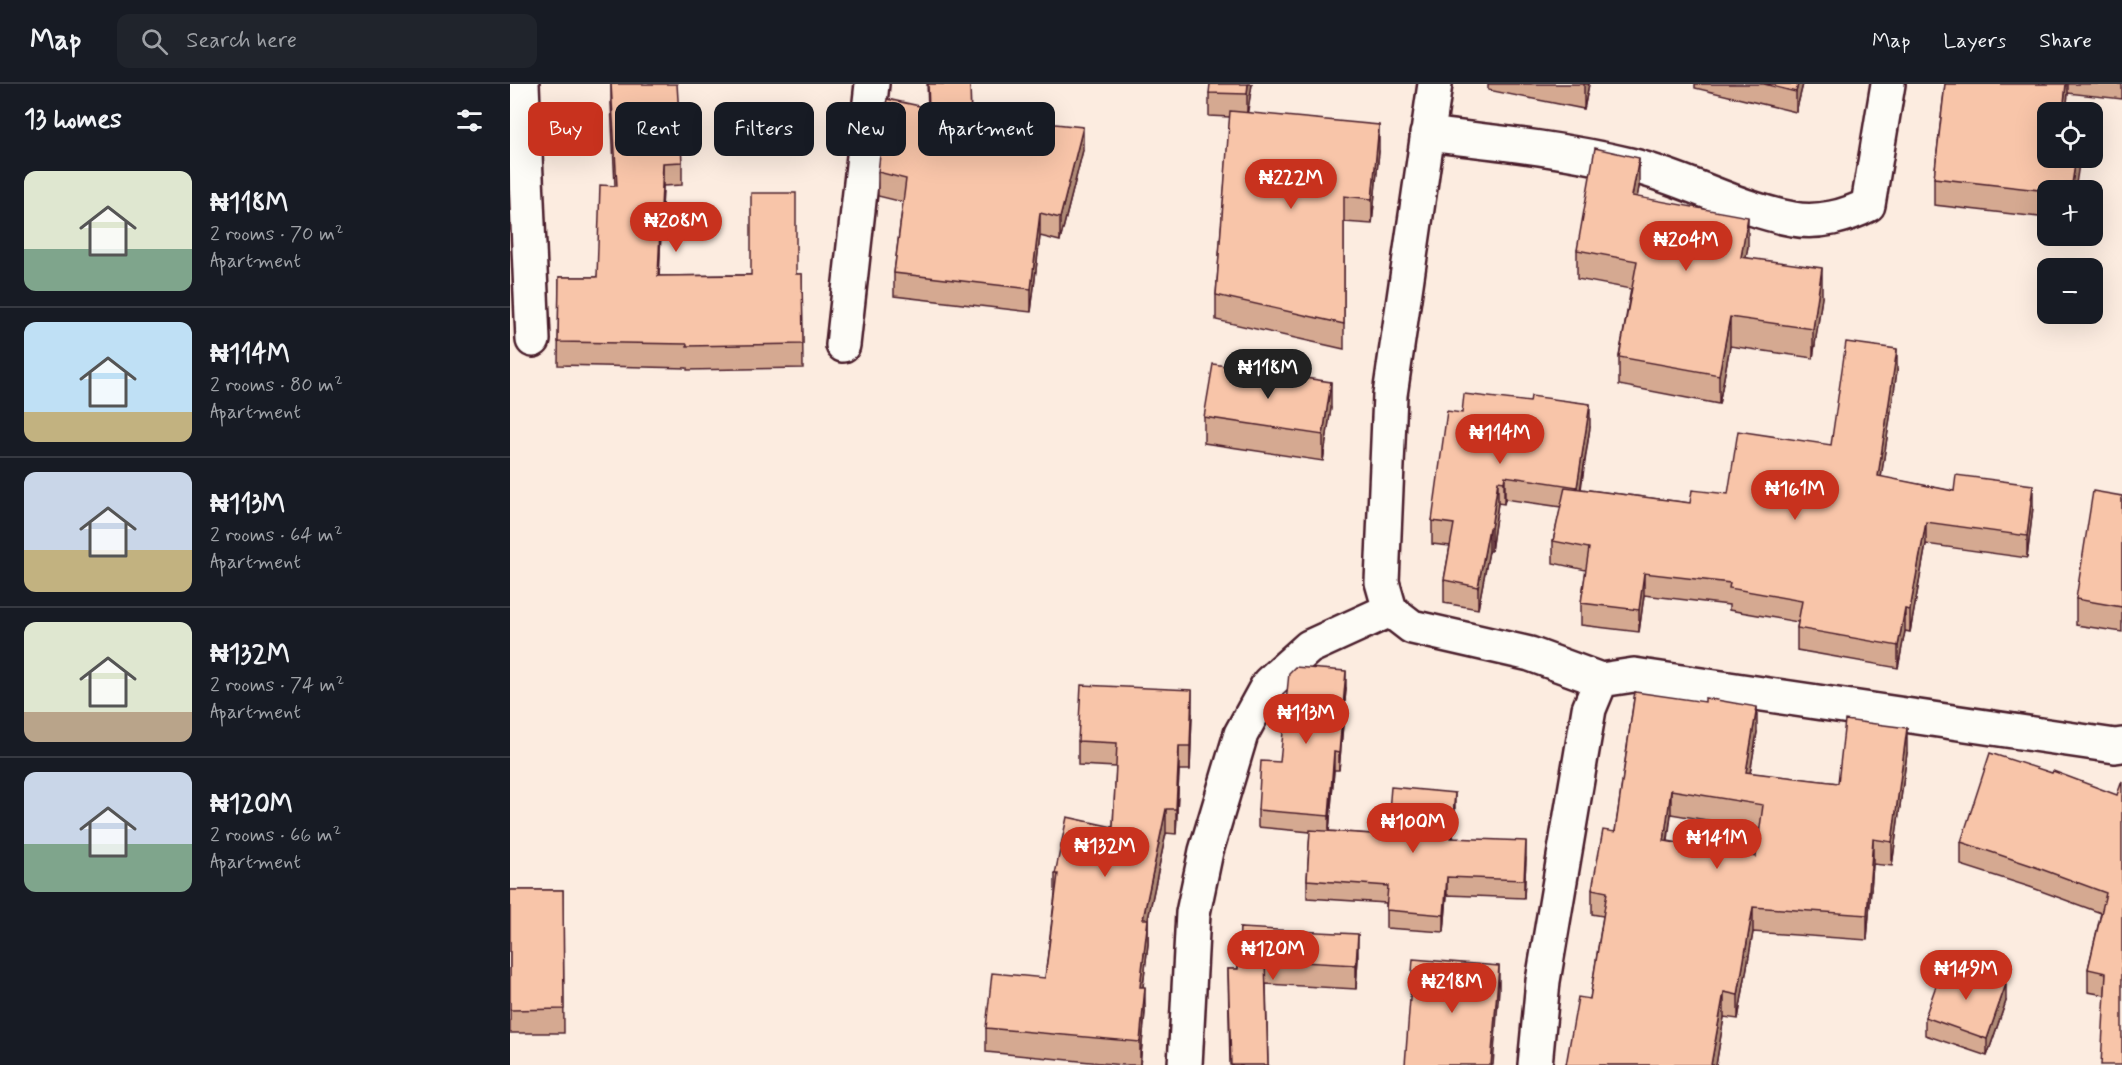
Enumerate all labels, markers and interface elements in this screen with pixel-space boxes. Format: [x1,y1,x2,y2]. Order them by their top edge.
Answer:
search box [117,14,537,68]
text: Map [30,23,81,60]
icon: search [138,25,171,58]
text: Search here [186,27,297,55]
text: Map [1872,27,1910,55]
text: Layers [1943,27,2006,55]
text: Share [2039,27,2092,55]
chip: Buy [528,102,603,156]
chip: Rent [615,102,702,156]
chip: Filters [714,102,814,156]
chip: New [826,102,906,156]
chip: Apartment [918,102,1055,156]
map controls [2037,102,2103,324]
button: locate [2037,102,2103,168]
text: 13 homes [24,103,122,137]
icon: filters [453,104,486,137]
pin: ₦222M [1249,159,1333,210]
text: ₦222M [1259,165,1323,192]
button: + [2037,180,2103,246]
text: ₦118M [210,187,288,221]
icon: home [72,195,144,267]
pin: ₦208M [634,202,718,253]
text: ₦208M [644,208,708,235]
text: 2 rooms · 70 m² [210,221,344,248]
pin: ₦204M [1644,221,1728,272]
text: ₦204M [1653,227,1719,254]
text: Apartment [210,248,301,275]
button: − [2037,258,2103,324]
text: ₦114M [210,338,290,372]
icon: home [72,346,144,418]
pin: ₦118M [1226,349,1310,400]
text: ₦118M [1238,355,1298,382]
text: 2 rooms · 80 m² [210,372,343,399]
text: Apartment [210,399,301,426]
pin: ₦114M [1458,414,1542,465]
text: ₦114M [1469,420,1531,447]
pin: ₦161M [1753,470,1837,521]
text: ₦161M [1765,476,1825,503]
text: ₦113M [210,488,285,522]
icon: home [72,496,144,568]
text: 2 rooms · 64 m² [210,522,343,549]
text: Apartment [210,549,301,576]
text: ₦132M [210,638,290,672]
icon: home [72,646,144,718]
text: 2 rooms · 74 m² [210,672,344,699]
pin: ₦113M [1264,694,1348,745]
text: Apartment [210,699,301,726]
text: ₦113M [1277,700,1335,727]
text: ₦120M [210,788,293,822]
icon: home [72,796,144,868]
pin: ₦100M [1371,803,1455,854]
text: ₦100M [1381,809,1445,836]
pin: ₦141M [1675,819,1759,870]
text: 2 rooms · 66 m² [210,822,341,849]
text: ₦141M [1687,825,1747,852]
pin: ₦132M [1063,827,1147,878]
text: ₦132M [1074,833,1136,860]
text: Apartment [210,849,301,876]
pin: ₦120M [1231,930,1315,981]
text: ₦120M [1241,936,1305,963]
pin: ₦149M [1924,950,2008,1001]
text: ₦149M [1934,956,1998,983]
pin: ₦218M [1410,963,1494,1014]
text: ₦218M [1421,969,1483,996]

